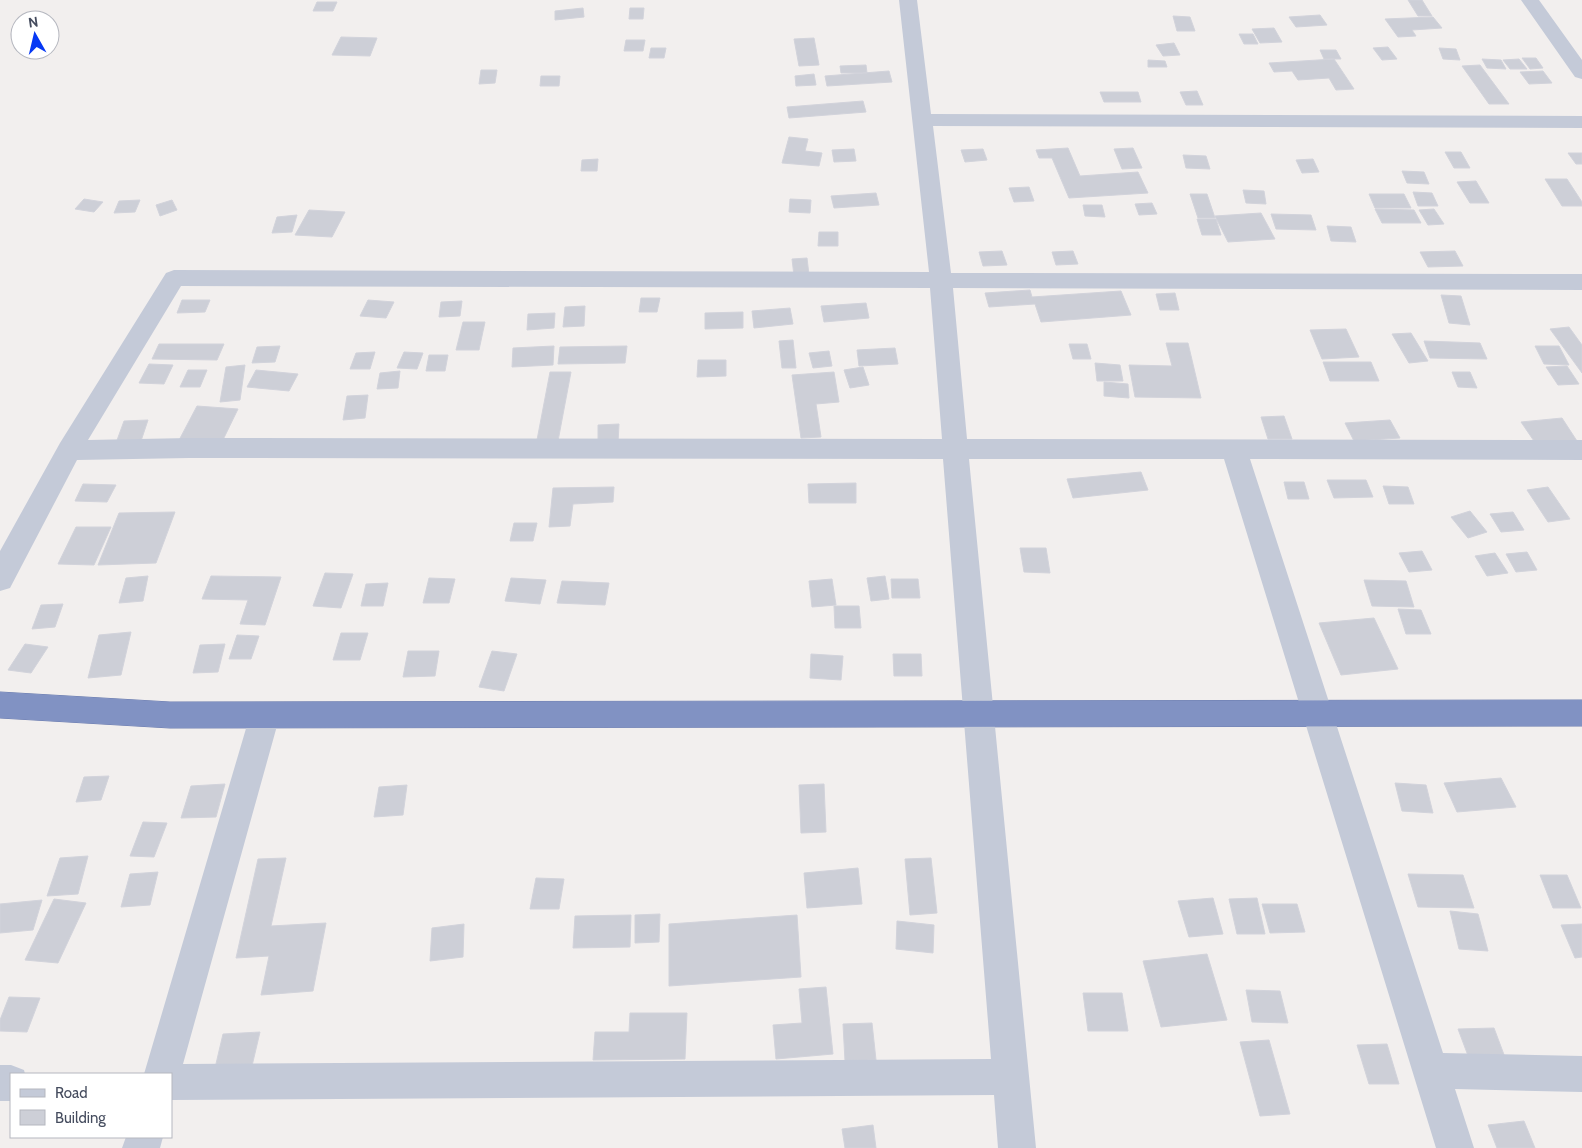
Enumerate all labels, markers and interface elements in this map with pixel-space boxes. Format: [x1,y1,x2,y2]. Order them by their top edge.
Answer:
north arrow [10,10,60,60]
text: N [27,13,39,32]
legend [10,1073,172,1138]
text: Road [55,1084,88,1102]
text: Building [55,1109,106,1127]

